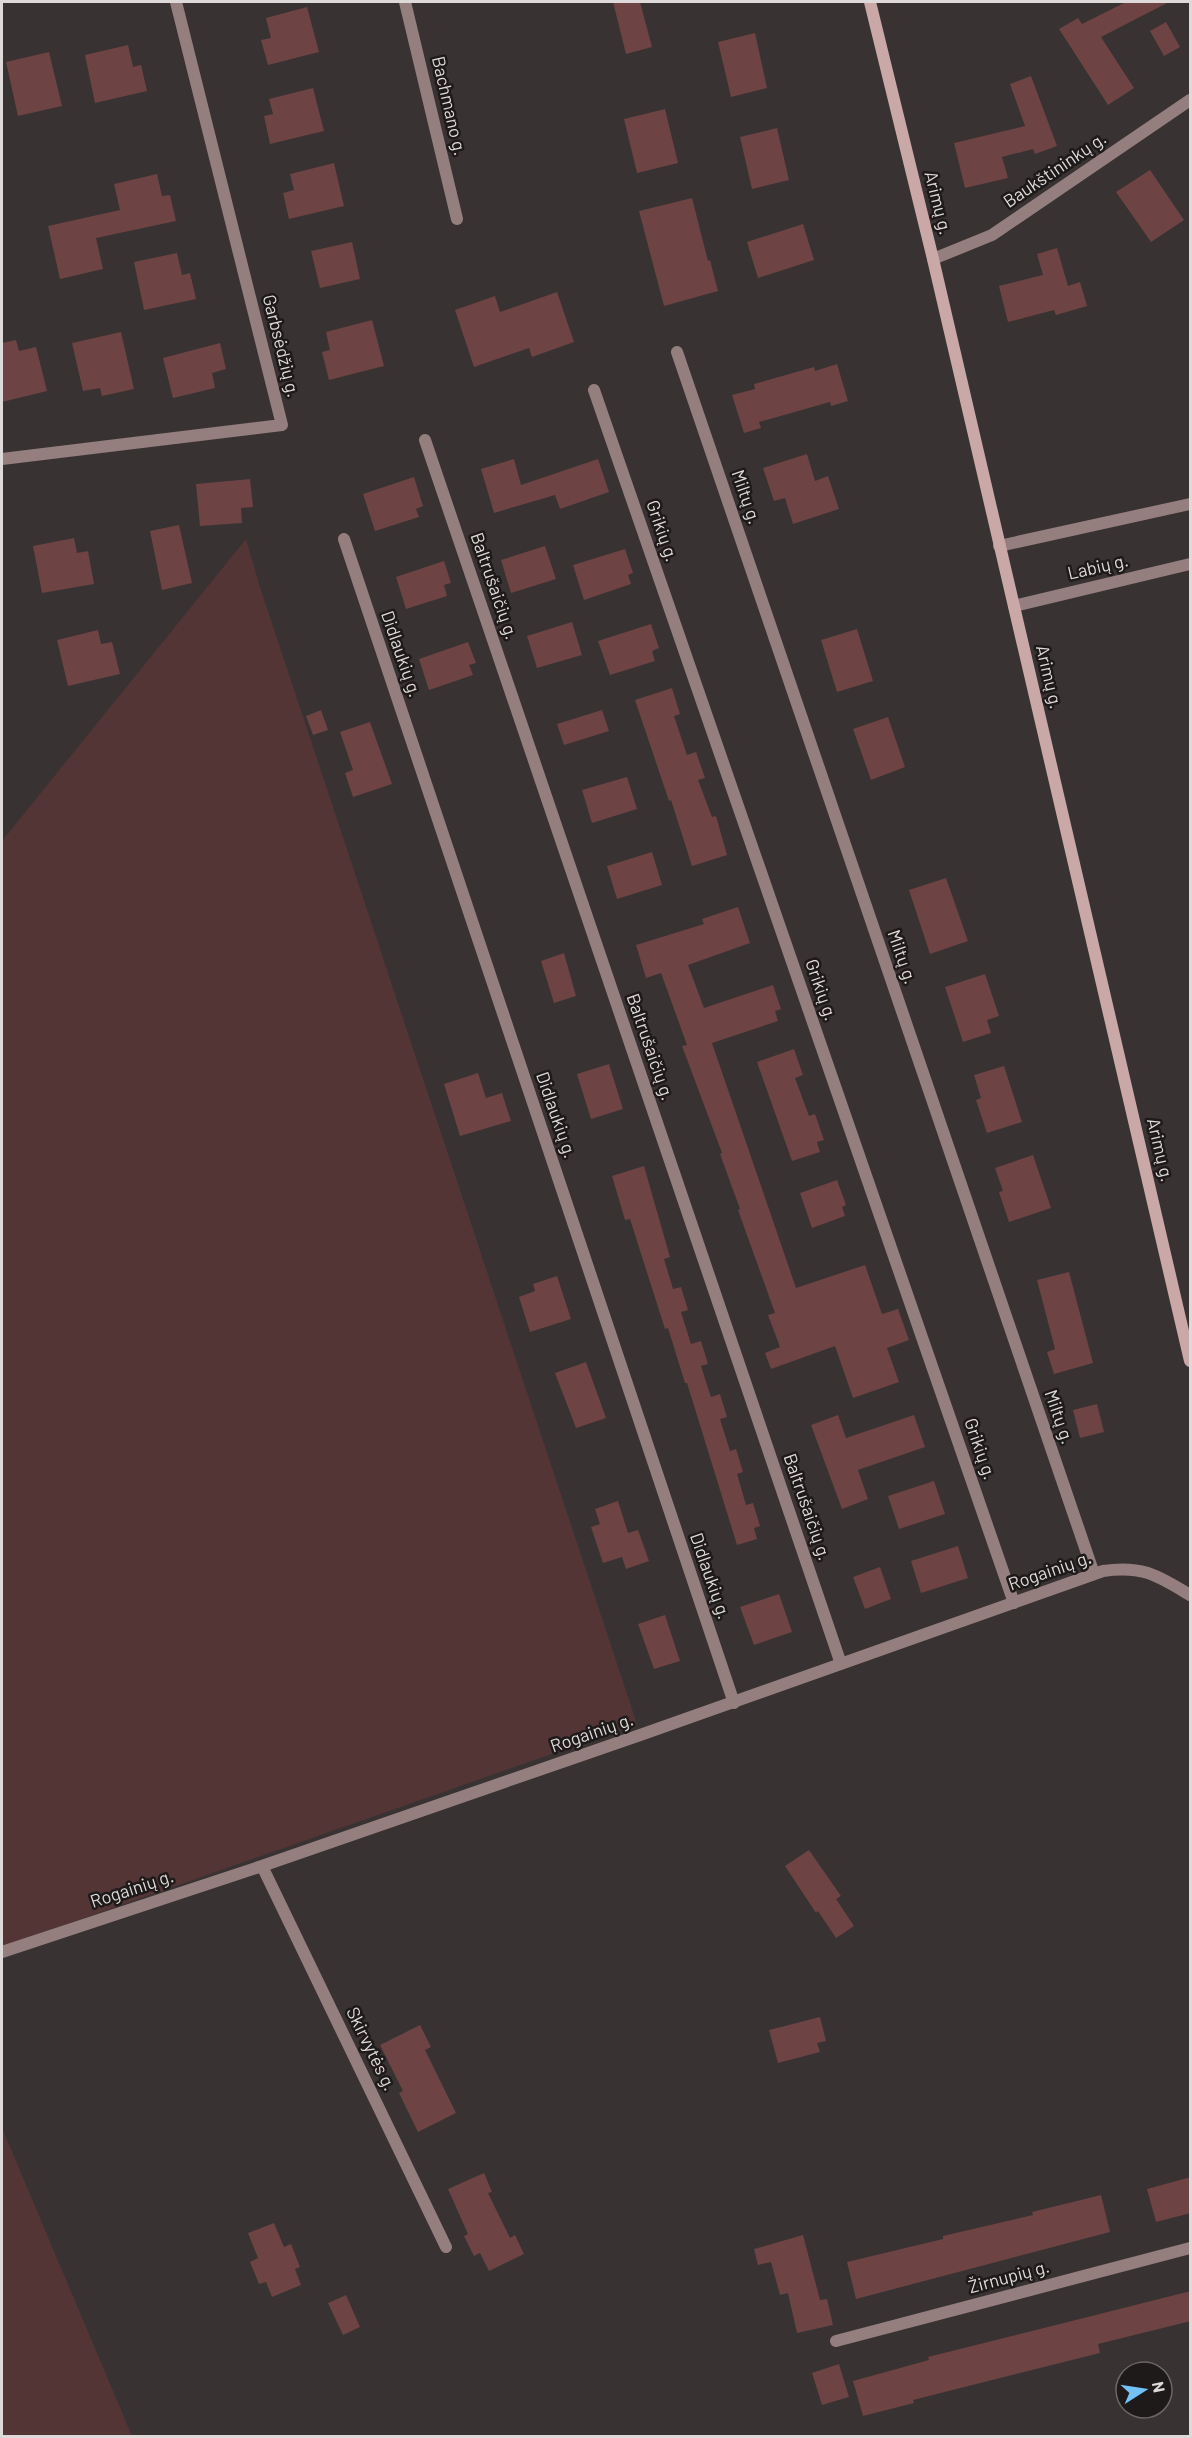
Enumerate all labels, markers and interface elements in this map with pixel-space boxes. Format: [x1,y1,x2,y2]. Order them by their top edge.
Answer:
street label: Bachmano g. [428,54,472,158]
street label: Baukštininkų g. [999,127,1110,212]
street label: Arimų g. [920,169,957,237]
street label: Garbsėdžių g. [259,292,305,399]
street label: Miltų g. [727,467,766,527]
street label: Grikių g. [642,497,684,564]
street label: Baltrušaičių g. [466,529,524,642]
street label: Labių g. [1065,548,1130,584]
street label: Didlaukių g. [377,608,427,700]
street label: Arimų g. [1032,643,1068,711]
street label: Miltų g. [883,927,922,987]
street label: Grikių g. [801,956,843,1023]
street label: Baltrušaičių g. [622,990,680,1103]
street label: Didlaukių g. [532,1069,582,1161]
street label: Arimų g. [1143,1116,1179,1184]
street label: Miltų g. [1040,1387,1079,1447]
street label: Grikių g. [960,1415,1002,1482]
street label: Baltrušaičių g. [779,1450,837,1563]
street label: Didlaukių g. [686,1530,736,1622]
street label: Rogainių g. [1005,1546,1094,1595]
street label: Rogainių g. [547,1708,636,1757]
street label: Rogainių g. [87,1864,176,1912]
street label: Skirvytės g. [342,2003,402,2094]
street label: Žirnupių g. [966,2255,1052,2297]
north arrow [1114,2360,1174,2420]
text: N [1149,2380,1170,2394]

